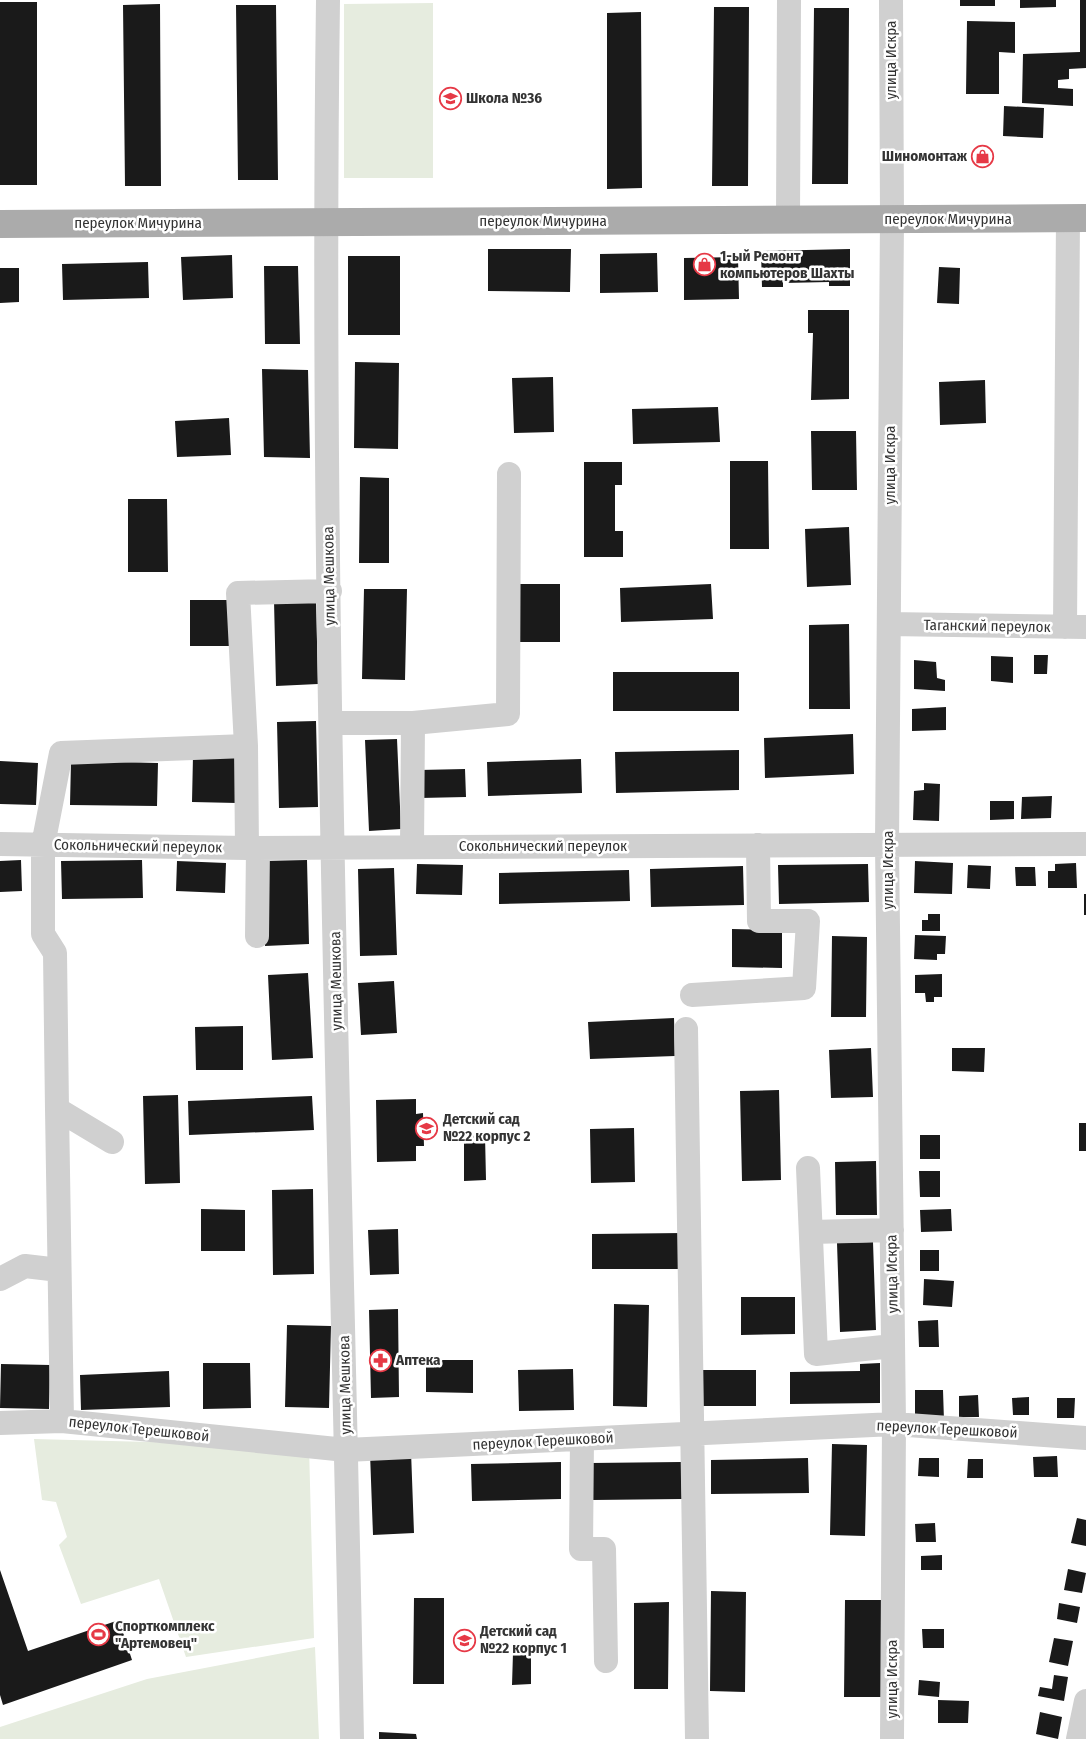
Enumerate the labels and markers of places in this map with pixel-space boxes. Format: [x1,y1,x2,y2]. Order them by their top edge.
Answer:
school or university icon: Школа №36 [438,86,462,110]
place label: Школа №36 [466,89,542,107]
shop icon: Шиномонтаж [971,144,995,168]
place label: Шиномонтаж [882,147,968,165]
place label: 1-ый Ремонт компьютеров Шахты [720,247,855,282]
shop icon: 1-ый Ремонт компьютеров Шахты [692,253,716,277]
place label: Детский сад №22 корпус 2 [442,1110,530,1145]
school or university icon: Детский сад №22 корпус 2 [415,1116,439,1140]
pharmacy icon: Аптека [368,1348,392,1372]
place label: Аптека [395,1351,441,1369]
place label: Спорткомплекс "Артемовец" [115,1617,215,1652]
place label: Детский сад №22 корпус 1 [479,1622,567,1657]
sports icon: Спорткомплекс "Артемовец" [87,1623,111,1647]
school or university icon: Детский сад №22 корпус 1 [452,1628,476,1652]

